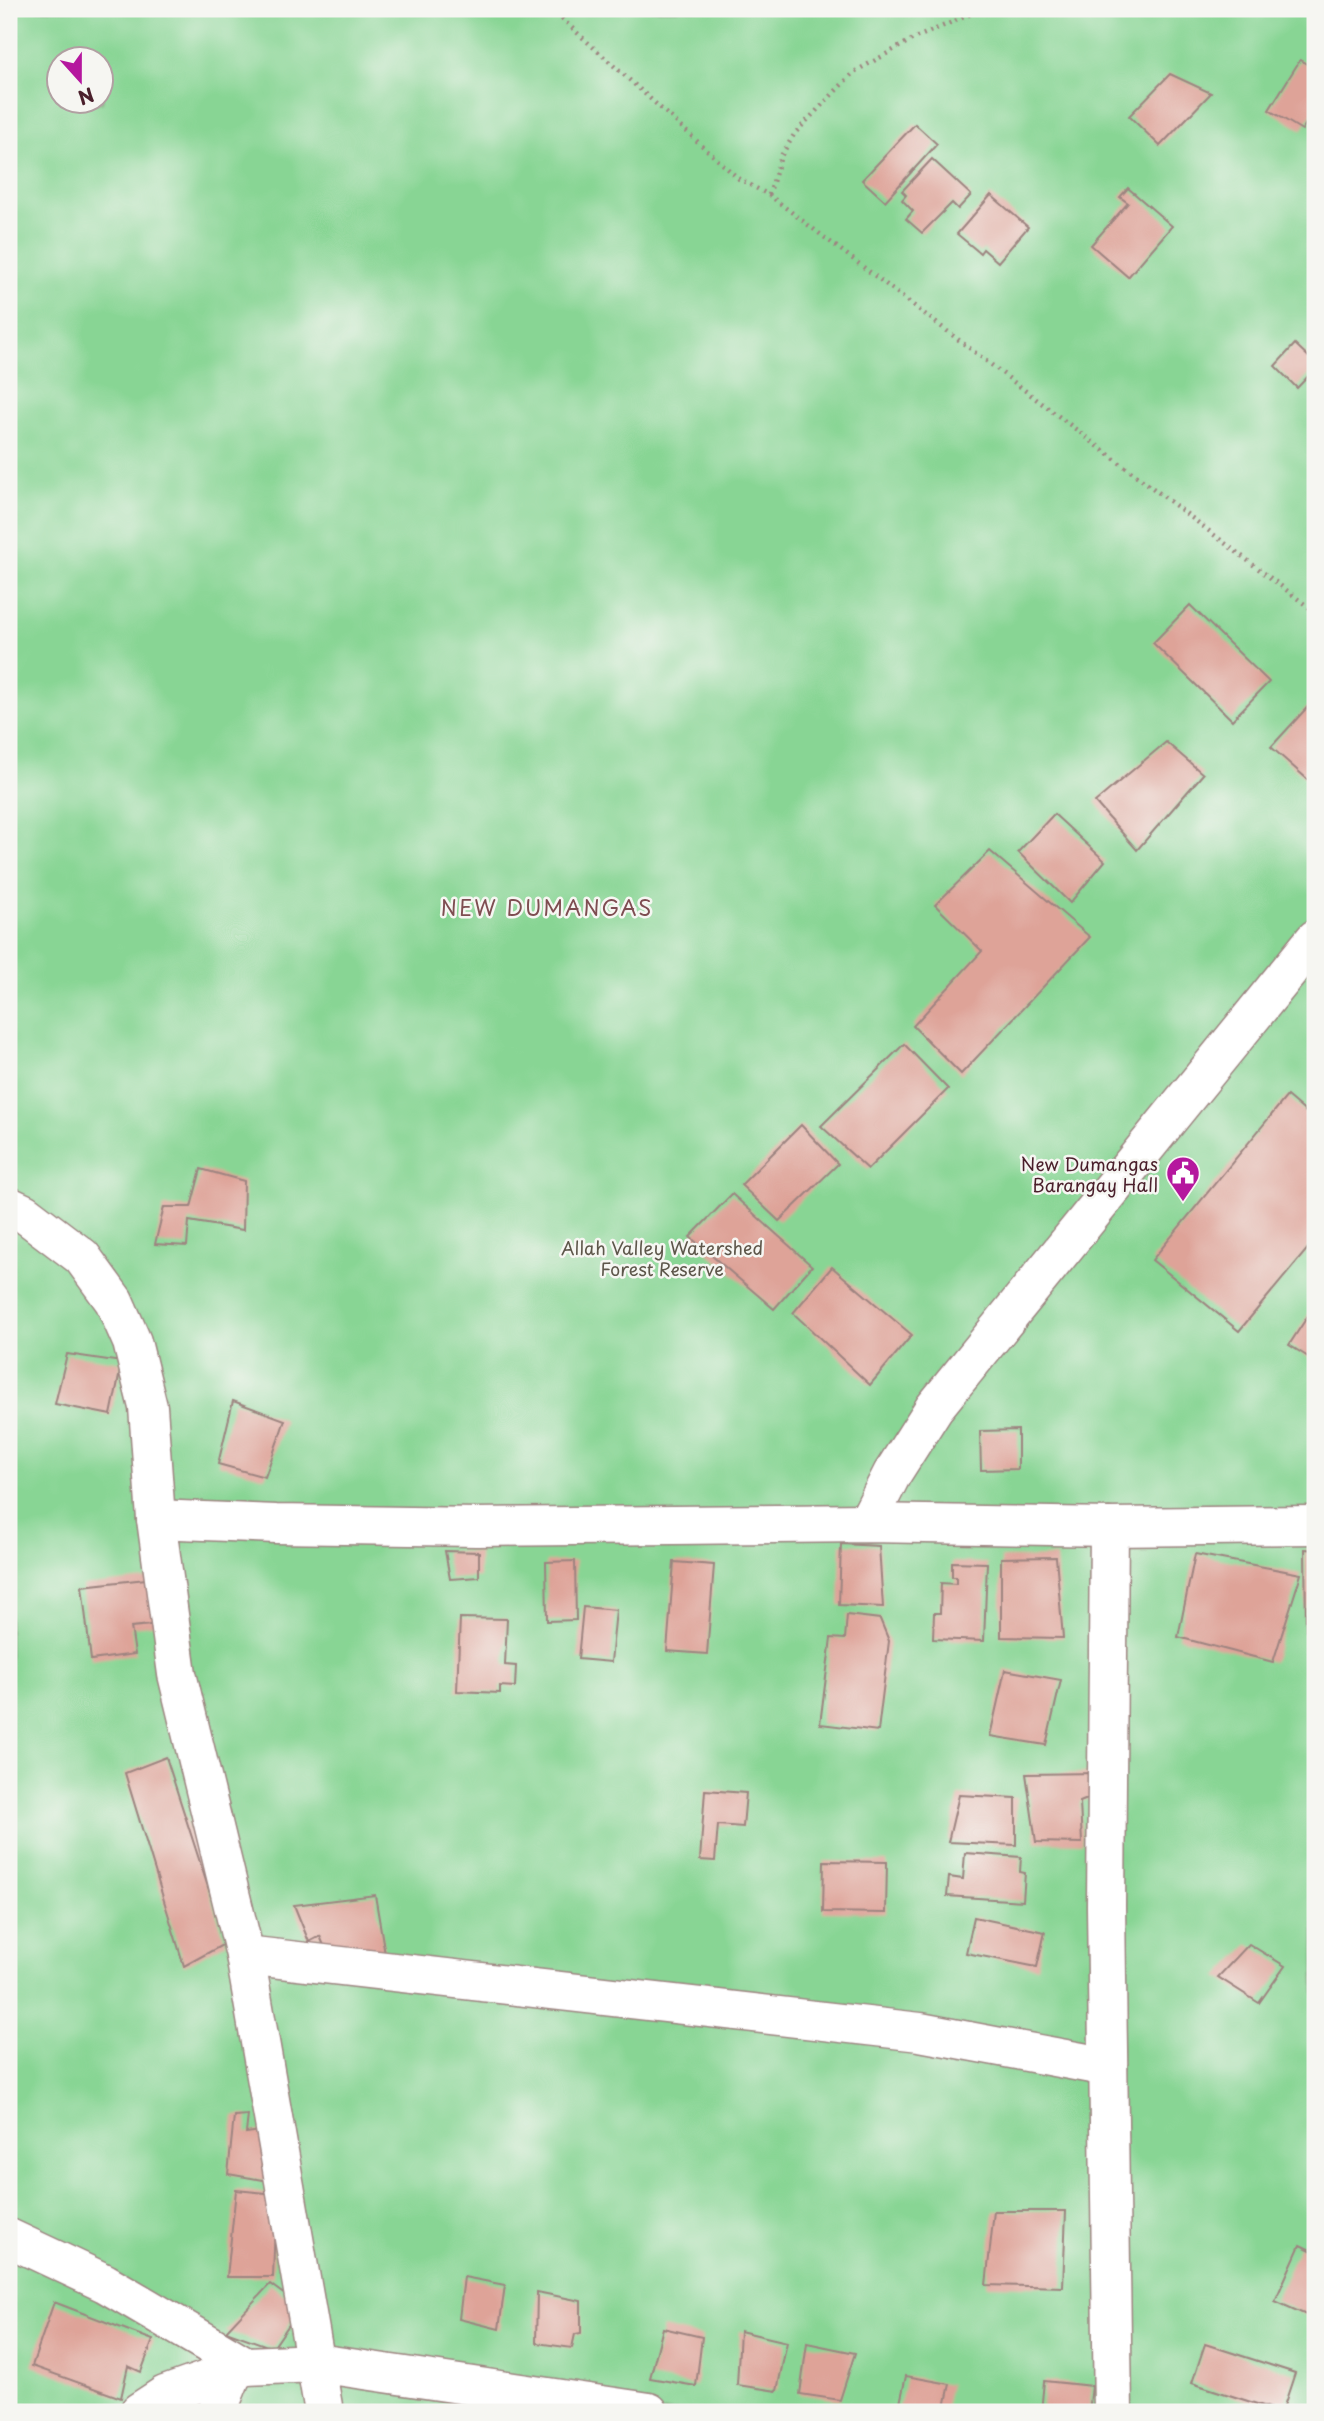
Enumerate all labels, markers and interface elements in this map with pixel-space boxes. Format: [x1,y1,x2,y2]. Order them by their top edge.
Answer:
north arrow [46,46,116,116]
text: N [74,81,98,113]
district label: NEW DUMANGAS [441,891,653,923]
place label: New Dumangas Barangay Hall [1021,1150,1158,1198]
public building icon: New Dumangas Barangay Hall [1164,1154,1202,1203]
park label: Allah Valley Watershed Forest Reserve [561,1234,763,1282]

